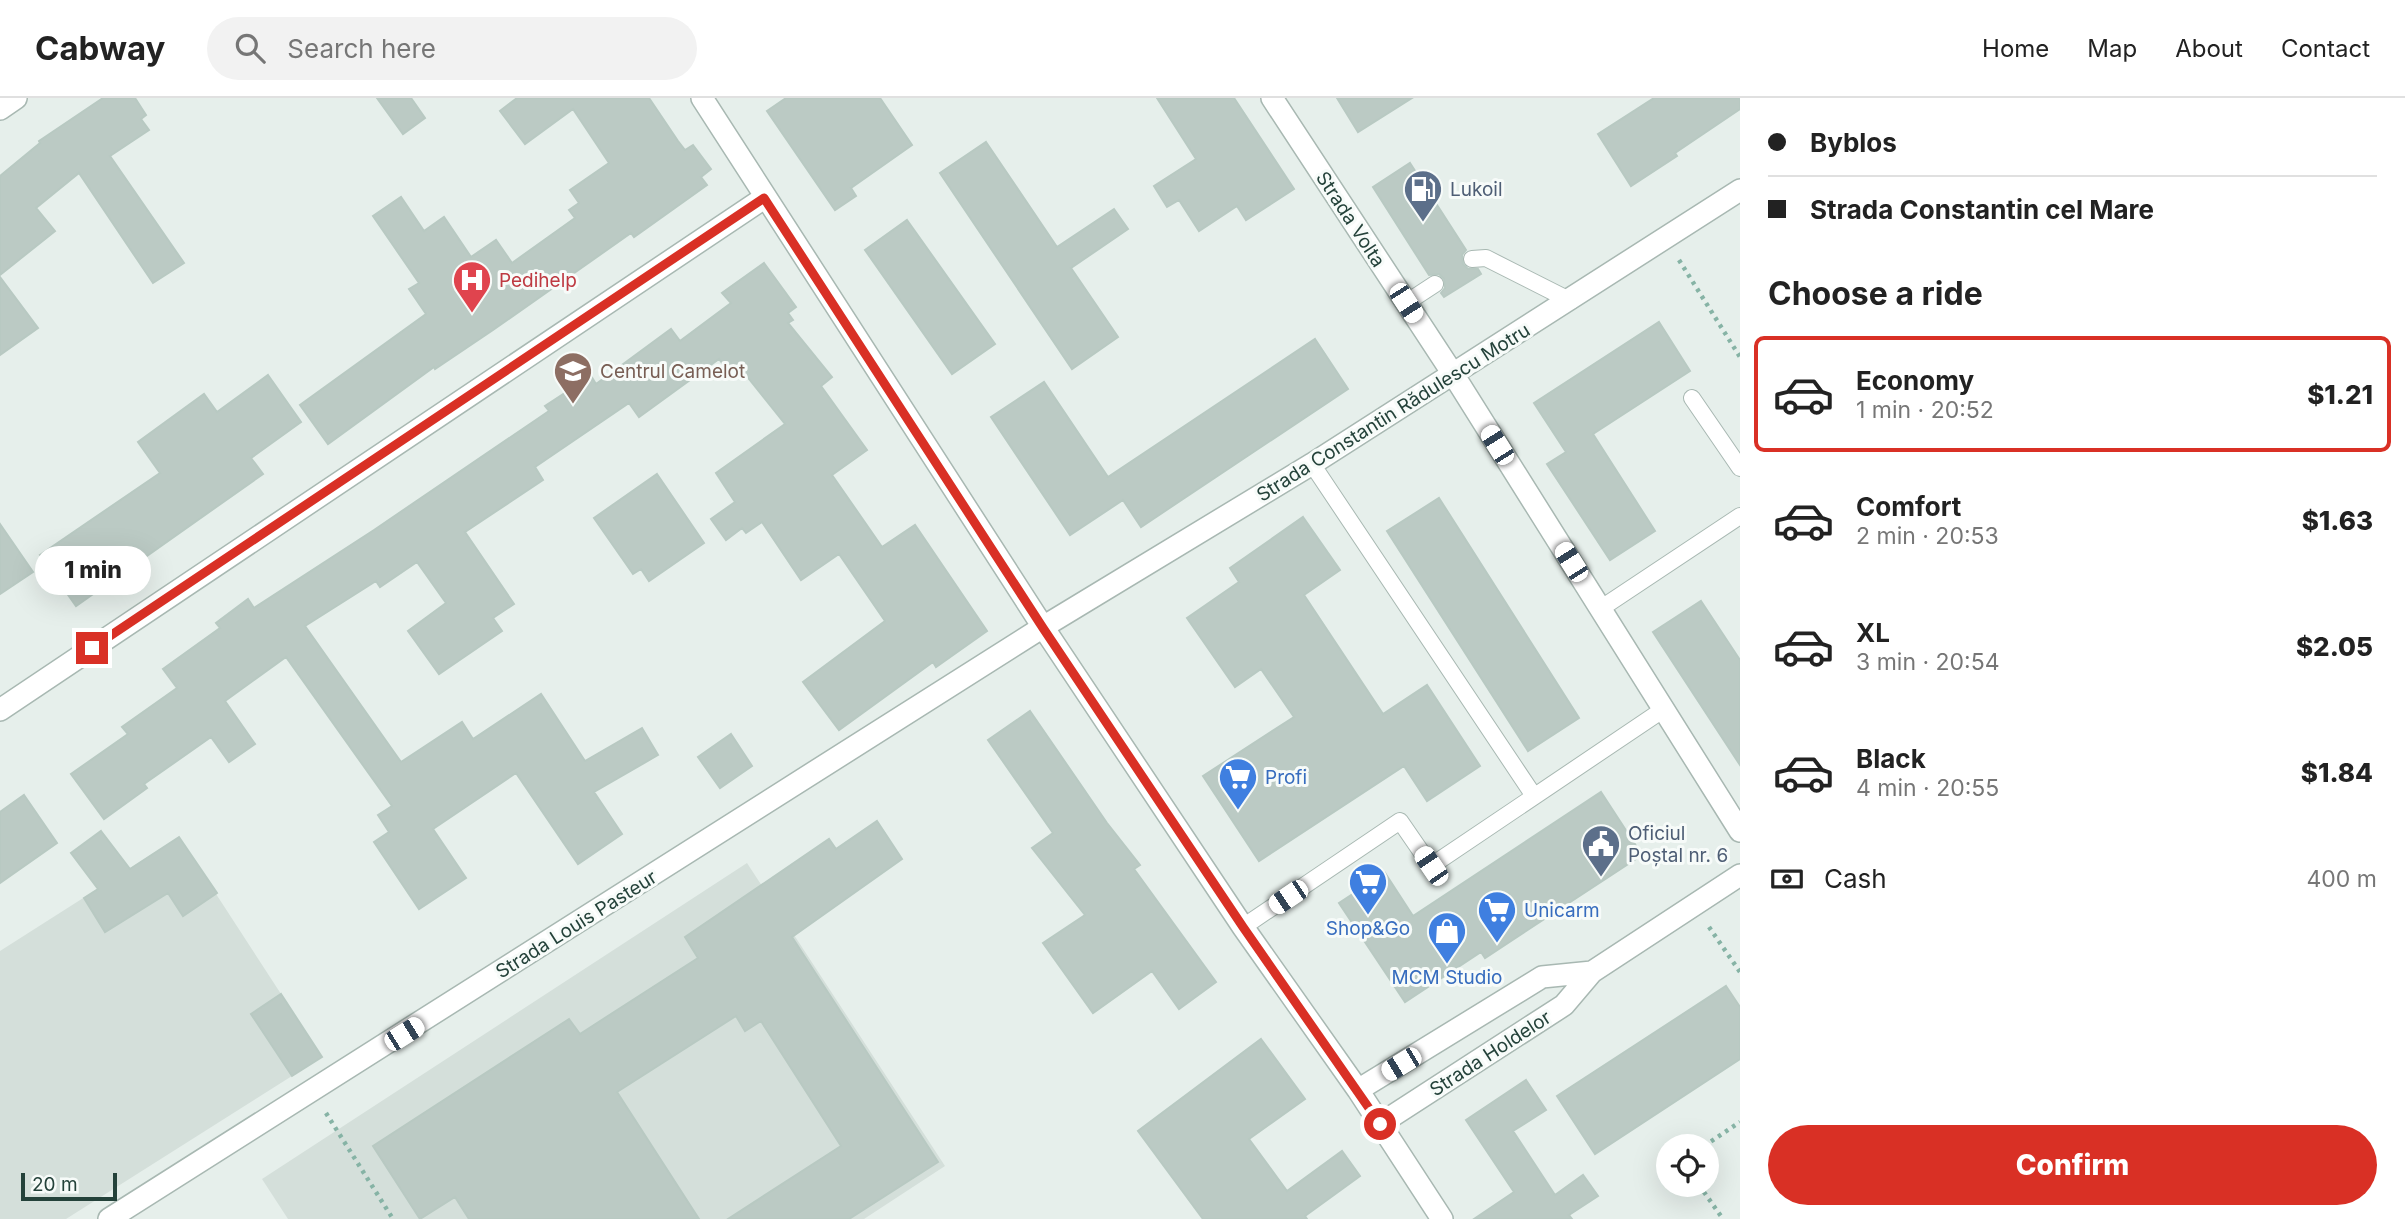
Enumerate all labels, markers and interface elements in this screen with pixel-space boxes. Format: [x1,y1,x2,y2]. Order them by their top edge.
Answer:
search box [207,17,697,80]
text: Cabway [35,28,165,68]
icon: search [231,29,269,67]
text: Search here [287,33,436,64]
text: Home [1982,34,2049,63]
text: Map [2087,34,2137,63]
text: About [2175,34,2243,63]
text: Contact [2281,34,2370,63]
text: Byblos [1810,127,1897,158]
street label: Strada Volta [1311,167,1390,271]
fuel station icon: Lukoil [1402,168,1444,223]
place label: Lukoil [1450,178,1503,201]
text: Strada Constantin cel Mare [1810,194,2154,225]
hospital icon: Pedihelp [451,259,493,314]
place label: Pedihelp [499,269,577,292]
text: Choose a ride [1768,274,1983,313]
car [1386,280,1427,326]
street label: Strada Constantin Rădulescu Motru [1252,318,1534,506]
school or university icon: Centrul Camelot [552,350,594,405]
place label: Centrul Camelot [600,360,745,383]
icon: car [1772,363,1835,426]
text: Economy [1856,365,1974,396]
text: $1.21 [2307,379,2373,410]
text: 1 min · 20:52 [1856,396,1994,424]
car [1477,422,1518,468]
icon: car [1772,489,1835,552]
text: Comfort [1856,491,1961,522]
text: $1.63 [2302,505,2373,536]
text: 2 min · 20:53 [1856,522,1999,550]
car [1551,539,1592,585]
callout: 1 min [34,546,150,596]
text: 1 min [64,556,122,584]
icon: car [1772,615,1835,678]
text: XL [1856,617,1890,648]
text: $2.05 [2296,631,2373,662]
route end [76,632,108,664]
text: 3 min · 20:54 [1856,648,2000,676]
icon: car [1772,741,1835,804]
text: Black [1856,743,1926,774]
supermarket icon: Profi [1217,756,1259,811]
text: $1.84 [2301,757,2373,788]
place label: Profi [1265,766,1307,789]
text: 4 min · 20:55 [1856,774,1999,802]
place label: Oficiul Poștal nr. 6 [1628,822,1728,867]
public building icon: Oficiul Poștal nr. 6 [1580,823,1622,878]
car [1411,843,1452,889]
icon: cash [1768,860,1806,898]
supermarket icon: Shop&Go [1347,861,1389,916]
text: Cash [1824,863,1887,894]
text: 400 m [2307,865,2377,893]
street label: Strada Louis Pasteur [491,866,661,983]
car [1265,877,1312,917]
supermarket icon: Unicarm [1476,889,1518,944]
place label: Unicarm [1524,899,1600,922]
shop icon: MCM Studio [1426,910,1468,965]
place label: Shop&Go [1326,917,1410,940]
place label: MCM Studio [1392,966,1502,989]
street label: Strada Holdelor [1425,1006,1555,1101]
car [381,1014,428,1054]
car [1378,1044,1425,1084]
route start [1364,1108,1396,1140]
button: Confirm [1768,1125,2377,1205]
map controls [1656,1134,1719,1197]
button: locate [1656,1134,1719,1197]
scale bar [21,1170,117,1202]
text: 20 m [32,1173,78,1196]

